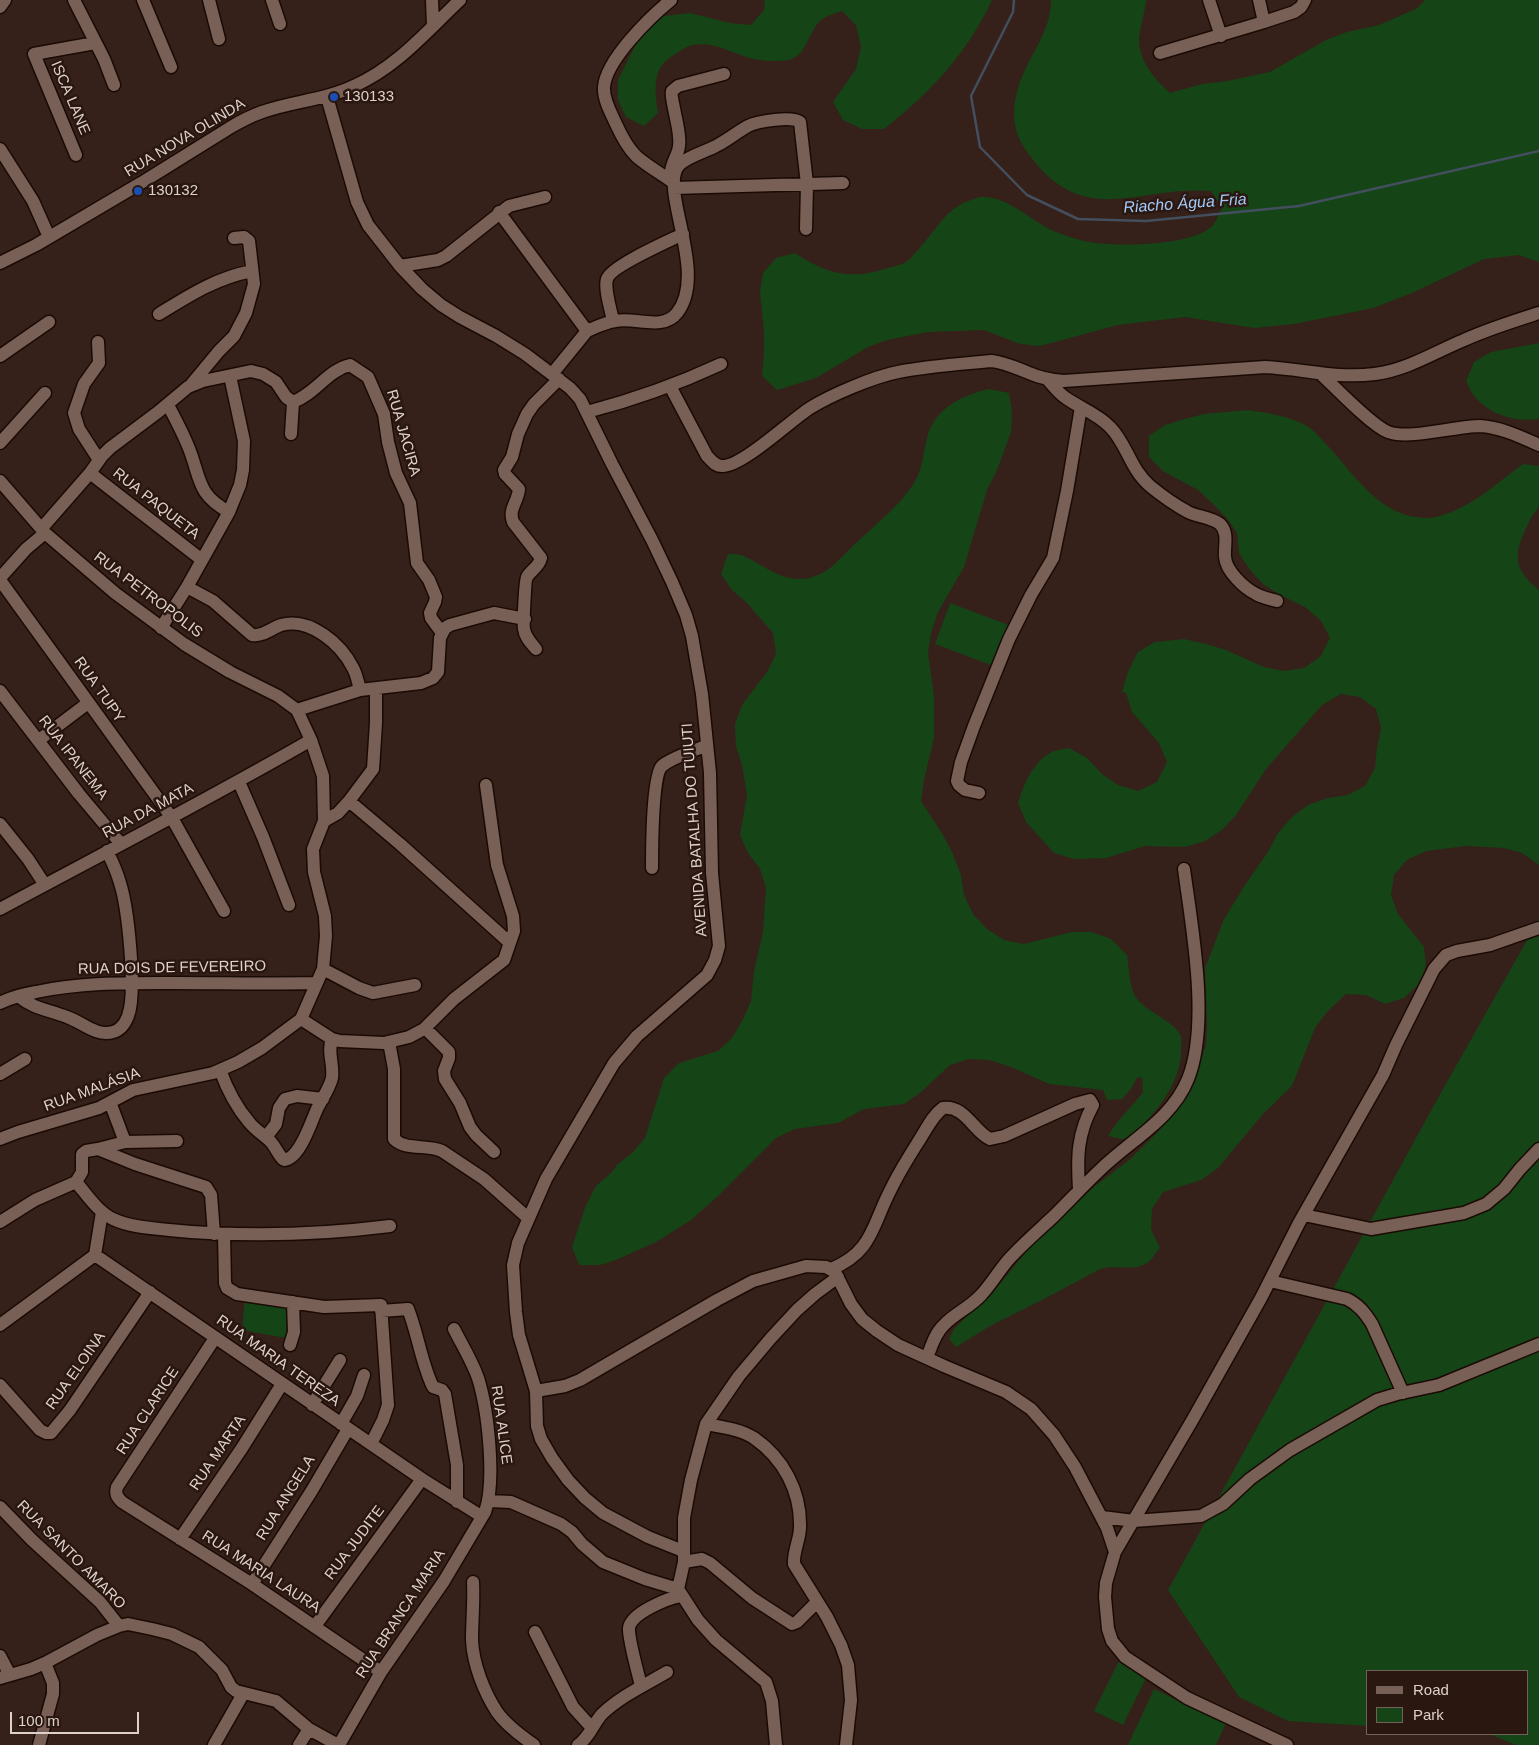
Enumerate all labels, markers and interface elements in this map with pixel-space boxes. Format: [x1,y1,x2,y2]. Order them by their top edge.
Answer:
street label: ISCA LANE [46,58,94,138]
place label: 130133 [344,88,394,106]
marker: 130133 [328,91,340,103]
street label: RUA NOVA OLINDA [122,95,248,181]
place label: 130132 [148,182,198,200]
marker: 130132 [132,185,144,197]
water label: Riacho Água Fria [1123,190,1247,218]
street label: RUA JACIRA [382,388,424,478]
street label: RUA PAQUETA [109,464,203,544]
street label: RUA PETROPOLIS [90,548,206,642]
street label: RUA TUPY [70,654,128,726]
street label: RUA IPANEMA [34,712,112,804]
street label: AVENIDA BATALHA DO TUIUTI [679,723,711,937]
street label: RUA DA MATA [100,780,196,842]
street label: RUA DOIS DE FEVEREIRO [78,957,266,979]
street label: RUA MALÁSIA [42,1064,142,1116]
street label: RUA MARIA TEREZA [213,1312,343,1410]
street label: RUA ELOINA [43,1329,109,1413]
street label: RUA CLARICE [113,1364,183,1458]
street label: RUA ALICE [487,1385,515,1465]
street label: RUA MARTA [186,1412,250,1494]
street label: RUA ANGELA [253,1452,319,1544]
street label: RUA SANTO AMARO [13,1497,129,1613]
street label: RUA JUDITE [321,1502,389,1584]
street label: RUA MARIA LAURA [198,1527,324,1617]
street label: RUA BRANCA MARIA [353,1546,449,1682]
legend [1366,1670,1529,1735]
text: Road [1413,1681,1449,1698]
scale bar [12,1702,141,1734]
text: Park [1413,1706,1444,1723]
text: 100 m [18,1712,60,1729]

